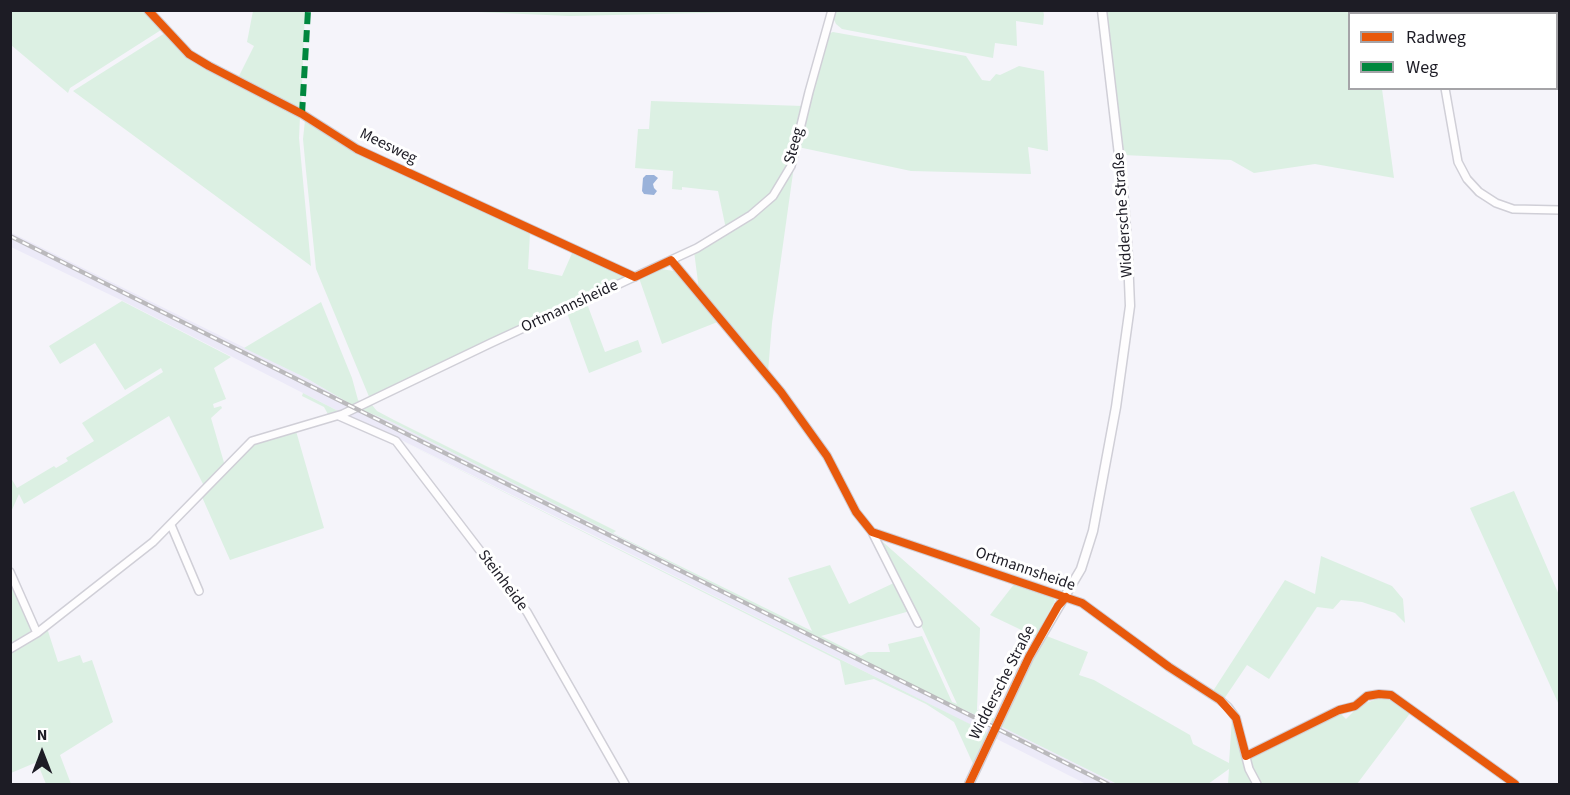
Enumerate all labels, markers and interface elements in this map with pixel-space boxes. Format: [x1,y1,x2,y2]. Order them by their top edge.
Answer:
legend [1348,12,1558,90]
text: Radweg [1406,25,1466,50]
text: Weg [1406,55,1438,80]
street label: Meesweg [356,125,420,169]
street label: Steeg [781,126,809,166]
street label: Widdersche Straße [1110,152,1138,278]
street label: Ortmannsheide [519,276,621,338]
street label: Ortmannsheide [972,544,1078,596]
street label: Steinheide [473,547,531,615]
street label: Widdersche Straße [966,623,1040,743]
north arrow [12,723,72,783]
text: N [37,724,47,746]

